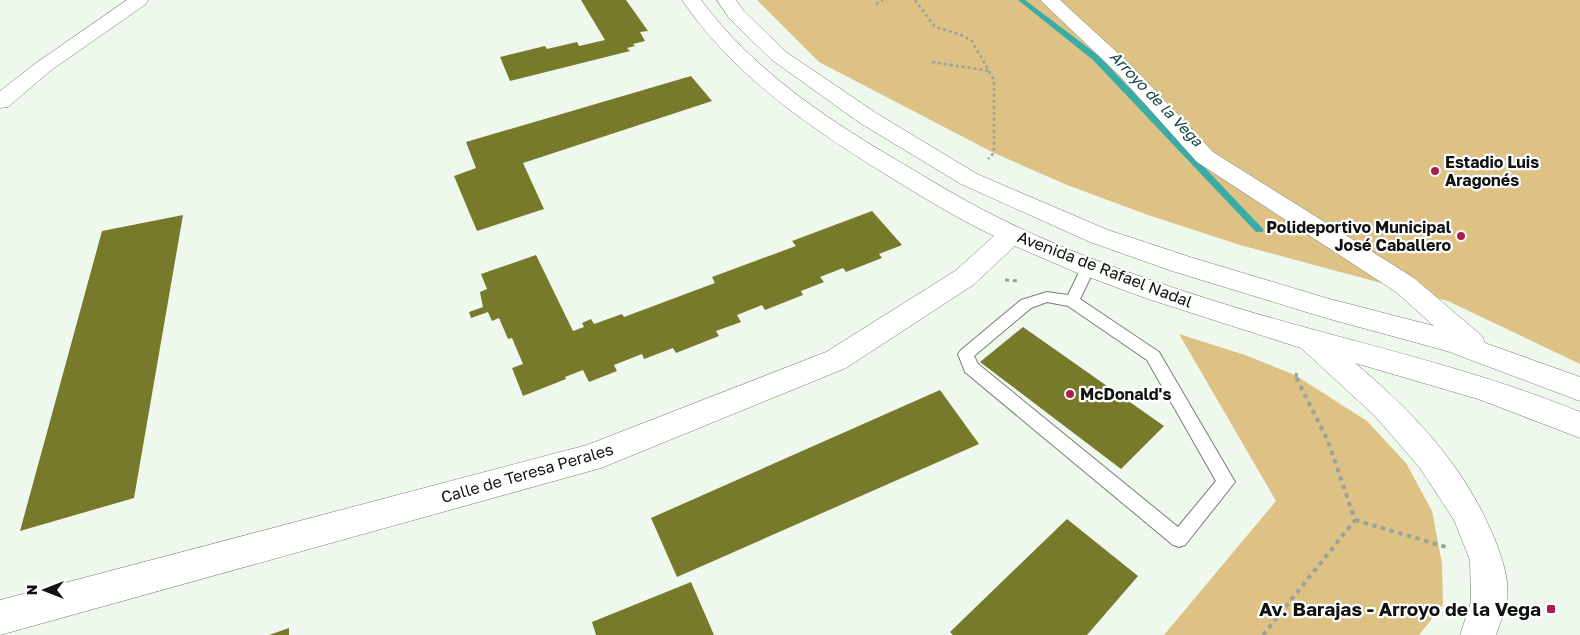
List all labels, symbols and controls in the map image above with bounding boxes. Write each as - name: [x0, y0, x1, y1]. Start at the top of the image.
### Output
- water label: Arroyo de la Vega: [1106, 47, 1207, 151]
- place label: Estadio Luis Aragonés: [1445, 152, 1539, 190]
- marker: Estadio Luis Aragonés: [1429, 165, 1441, 177]
- place label: Polideportivo Municipal José Caballero: [1266, 217, 1452, 255]
- street label: Avenida de Rafael Nadal: [1015, 226, 1195, 312]
- marker: Polideportivo Municipal José Caballero: [1455, 230, 1467, 242]
- place label: McDonald's: [1080, 384, 1171, 404]
- marker: McDonald's: [1064, 388, 1076, 400]
- street label: Calle de Teresa Perales: [438, 439, 616, 507]
- north arrow: [20, 565, 70, 615]
- text: N: [23, 585, 40, 595]
- place label: Av. Barajas - Arroyo de la Vega: [1259, 597, 1541, 620]
- marker: Av. Barajas - Arroyo de la Vega: [1545, 603, 1557, 615]

